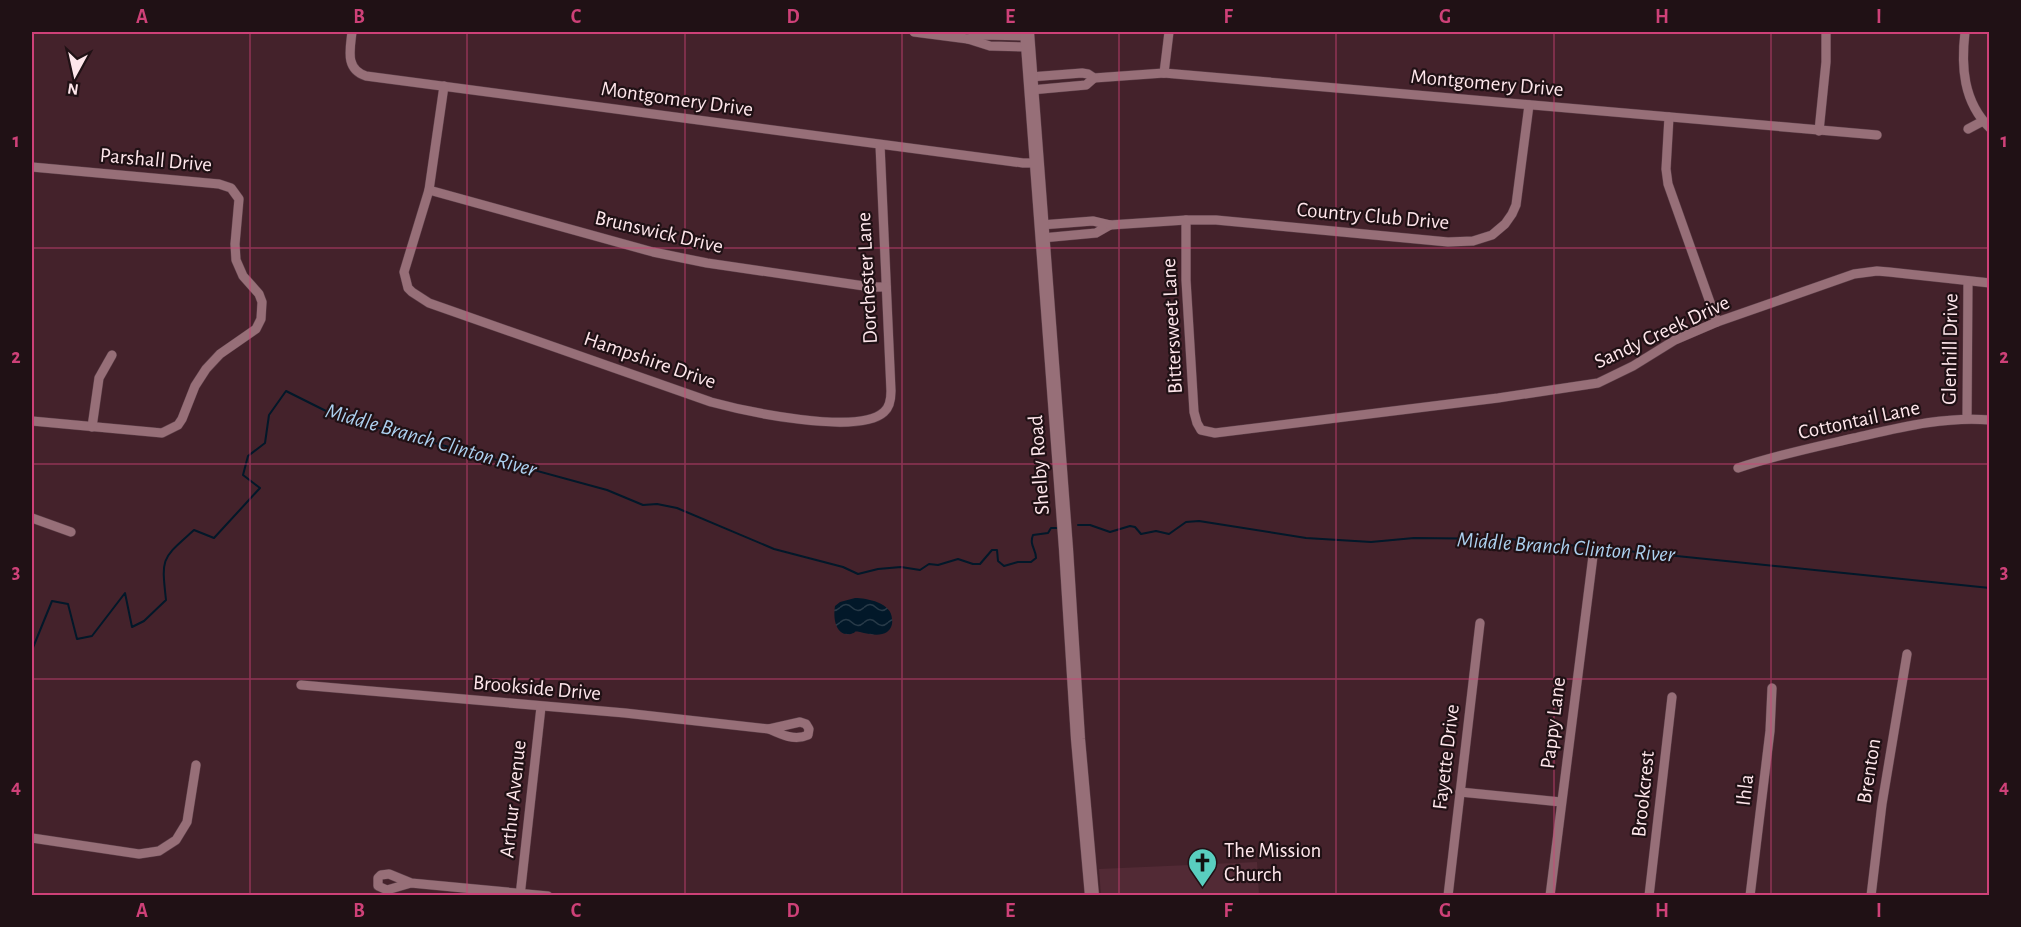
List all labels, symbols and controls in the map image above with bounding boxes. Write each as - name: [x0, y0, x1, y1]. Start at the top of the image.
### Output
- text: A: [136, 7, 148, 27]
- text: B: [353, 7, 365, 27]
- text: C: [571, 7, 582, 27]
- text: D: [786, 7, 800, 27]
- text: E: [1005, 7, 1015, 27]
- text: F: [1223, 7, 1233, 27]
- text: G: [1439, 7, 1451, 27]
- text: H: [1655, 7, 1669, 27]
- text: I: [1876, 7, 1882, 27]
- north arrow: [45, 45, 105, 105]
- street label: Montgomery Drive: [1410, 66, 1564, 100]
- street label: Montgomery Drive: [600, 78, 754, 120]
- text: N: [66, 80, 80, 98]
- text: 1: [12, 131, 20, 151]
- text: 1: [2000, 131, 2008, 151]
- street label: Parshall Drive: [99, 145, 213, 175]
- street label: Country Club Drive: [1296, 199, 1450, 233]
- street label: Brunswick Drive: [593, 207, 725, 257]
- street label: Dorchester Lane: [853, 212, 881, 344]
- street label: Bittersweet Lane: [1158, 258, 1186, 394]
- street label: Sandy Creek Drive: [1591, 292, 1733, 372]
- street label: Glenhill Drive: [1939, 293, 1961, 405]
- street label: Hampshire Drive: [581, 328, 719, 392]
- text: 2: [11, 347, 21, 367]
- text: 2: [1999, 347, 2009, 367]
- street label: Cottontail Lane: [1796, 397, 1922, 443]
- water label: Middle Branch Clinton River: [323, 399, 540, 481]
- street label: Shelby Road: [1025, 414, 1053, 516]
- water label: Middle Branch Clinton River: [1456, 528, 1677, 566]
- text: 3: [12, 562, 20, 582]
- text: 3: [2000, 562, 2008, 582]
- street label: Brookside Drive: [472, 672, 602, 704]
- street label: Pappy Lane: [1537, 676, 1569, 770]
- street label: Fayette Drive: [1429, 703, 1463, 811]
- street label: Brenton: [1853, 737, 1885, 805]
- street label: Arthur Avenue: [496, 739, 530, 859]
- street label: Brookcrest: [1628, 750, 1658, 838]
- street label: Ihla: [1733, 773, 1757, 807]
- text: 4: [11, 777, 21, 797]
- text: 4: [1999, 777, 2009, 797]
- place label: The Mission Church: [1224, 840, 1321, 885]
- church icon: The Mission Church: [1187, 846, 1219, 888]
- text: A: [136, 901, 148, 921]
- text: B: [353, 901, 365, 921]
- text: C: [571, 901, 582, 921]
- text: D: [786, 901, 800, 921]
- text: E: [1005, 901, 1015, 921]
- text: F: [1223, 901, 1233, 921]
- text: G: [1439, 901, 1451, 921]
- text: H: [1655, 901, 1669, 921]
- text: I: [1876, 901, 1882, 921]

